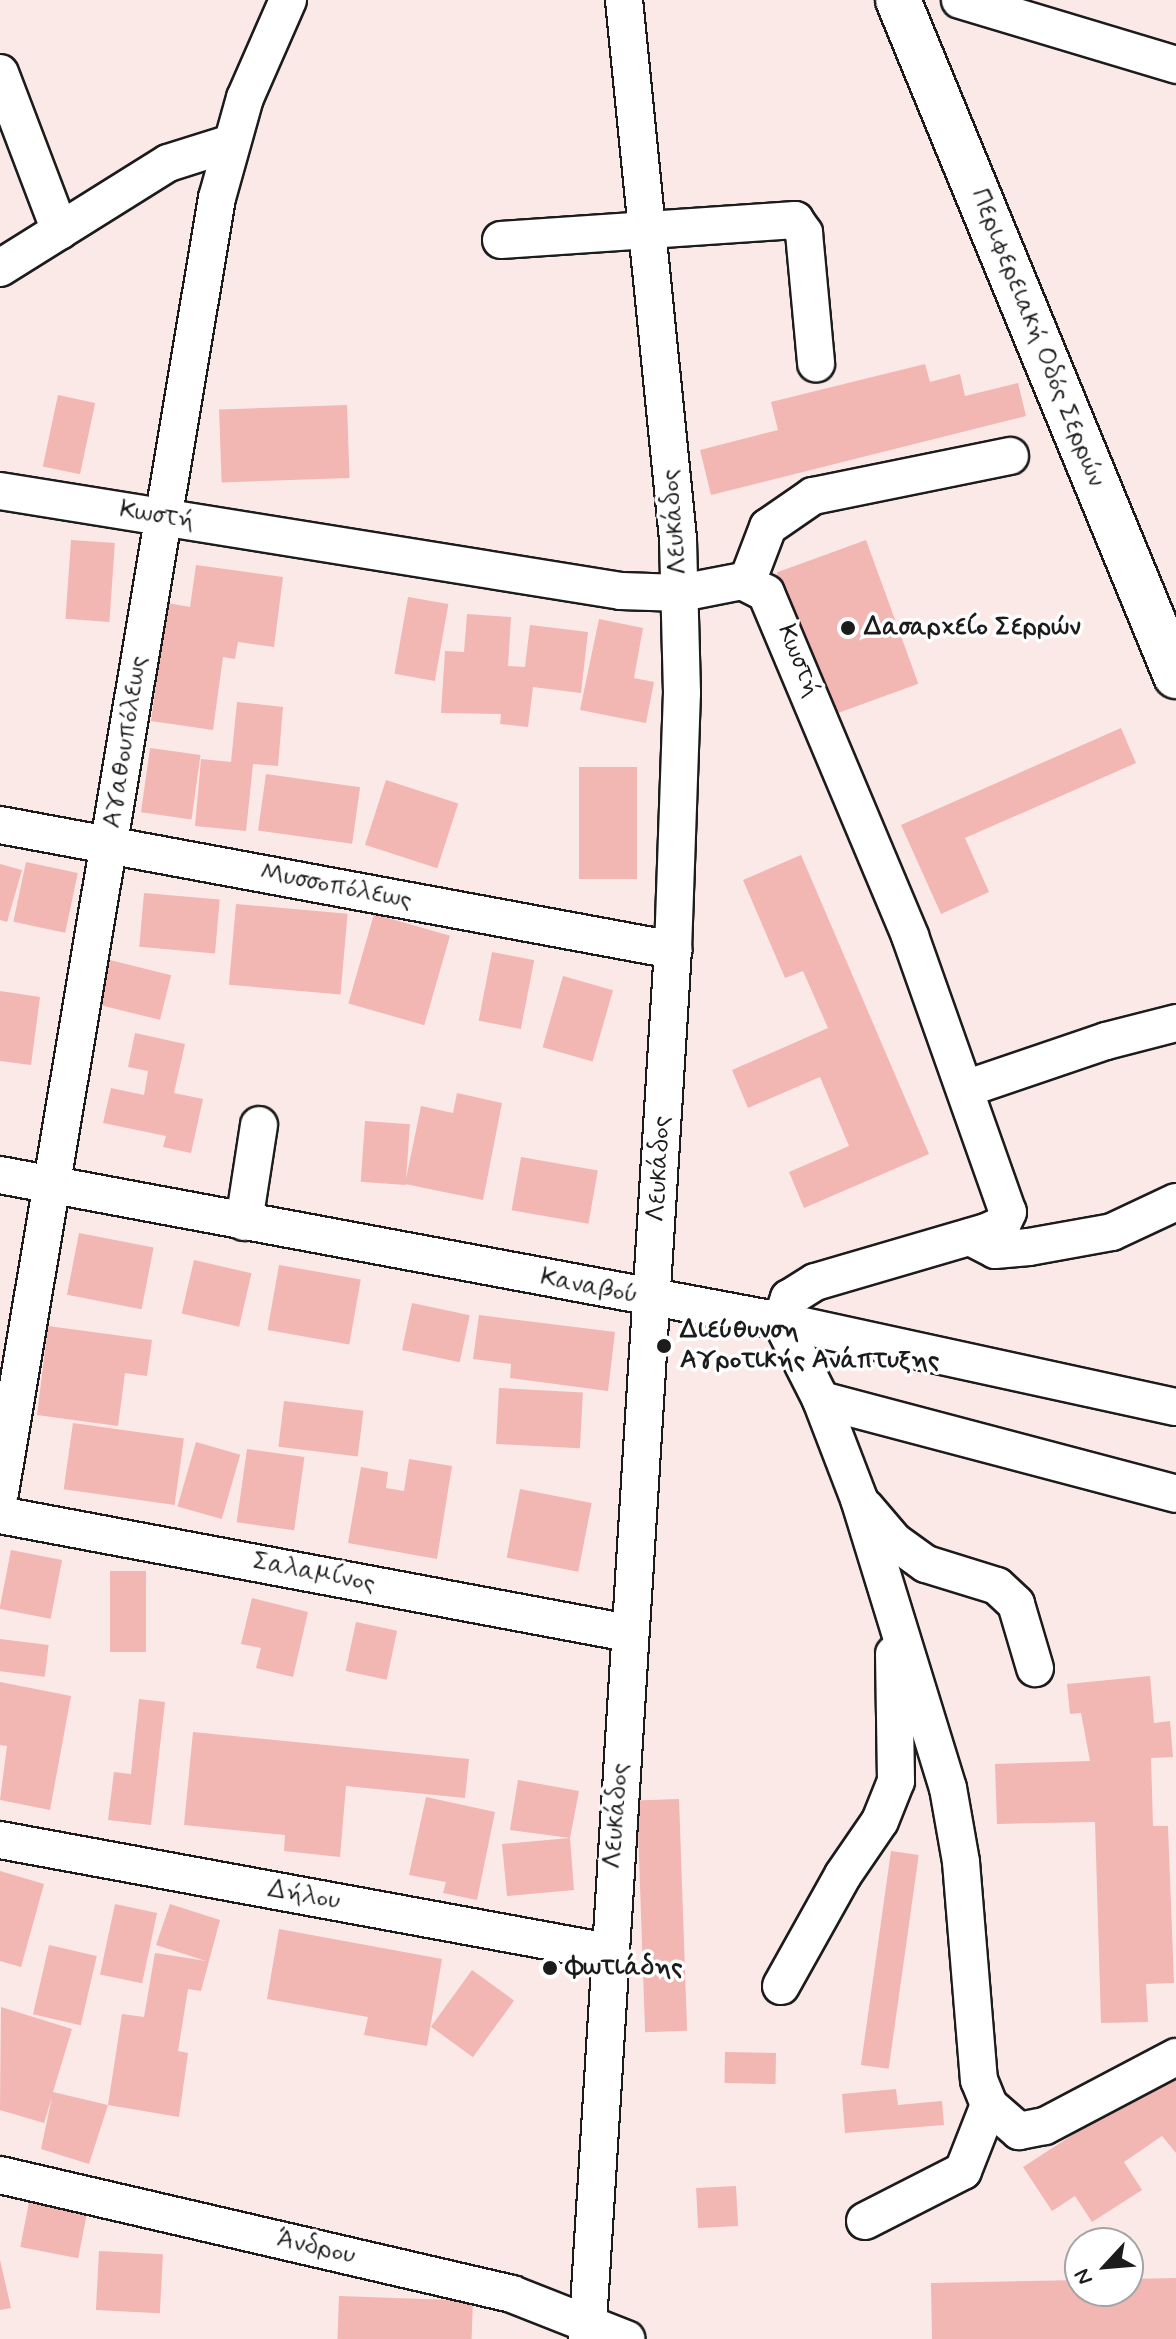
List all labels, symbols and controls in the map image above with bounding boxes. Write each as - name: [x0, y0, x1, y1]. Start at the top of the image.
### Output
- street label: Περιφερειακή Οδός Σερρών: [963, 184, 1111, 492]
- street label: Λευκάδος: [655, 468, 695, 576]
- street label: Κωστή: [117, 495, 197, 537]
- place label: Δασαρχείο Σερρών: [864, 612, 1081, 644]
- marker: Δασαρχείο Σερρών: [839, 619, 857, 637]
- street label: Κωστή: [769, 620, 827, 702]
- street label: Αγαθουπόλεως: [97, 654, 155, 830]
- street label: Μυσσοπόλεως: [257, 857, 415, 917]
- street label: Λευκάδος: [642, 1115, 678, 1223]
- street label: Καναβού: [538, 1262, 640, 1312]
- place label: Διεύθυνση Αγροτικής Ανάπτυξης: [680, 1315, 939, 1376]
- marker: Διεύθυνση Αγροτικής Ανάπτυξης: [655, 1337, 673, 1355]
- street label: Σαλαμίνος: [250, 1546, 378, 1600]
- street label: Λευκάδος: [598, 1762, 636, 1870]
- street label: Δήλου: [266, 1874, 342, 1918]
- place label: Φωτιάδης: [566, 1952, 683, 1984]
- marker: Φωτιάδης: [541, 1959, 559, 1977]
- street label: Άνδρου: [274, 2224, 358, 2272]
- north arrow: [1064, 2227, 1144, 2307]
- text: N: [1068, 2264, 1100, 2289]

